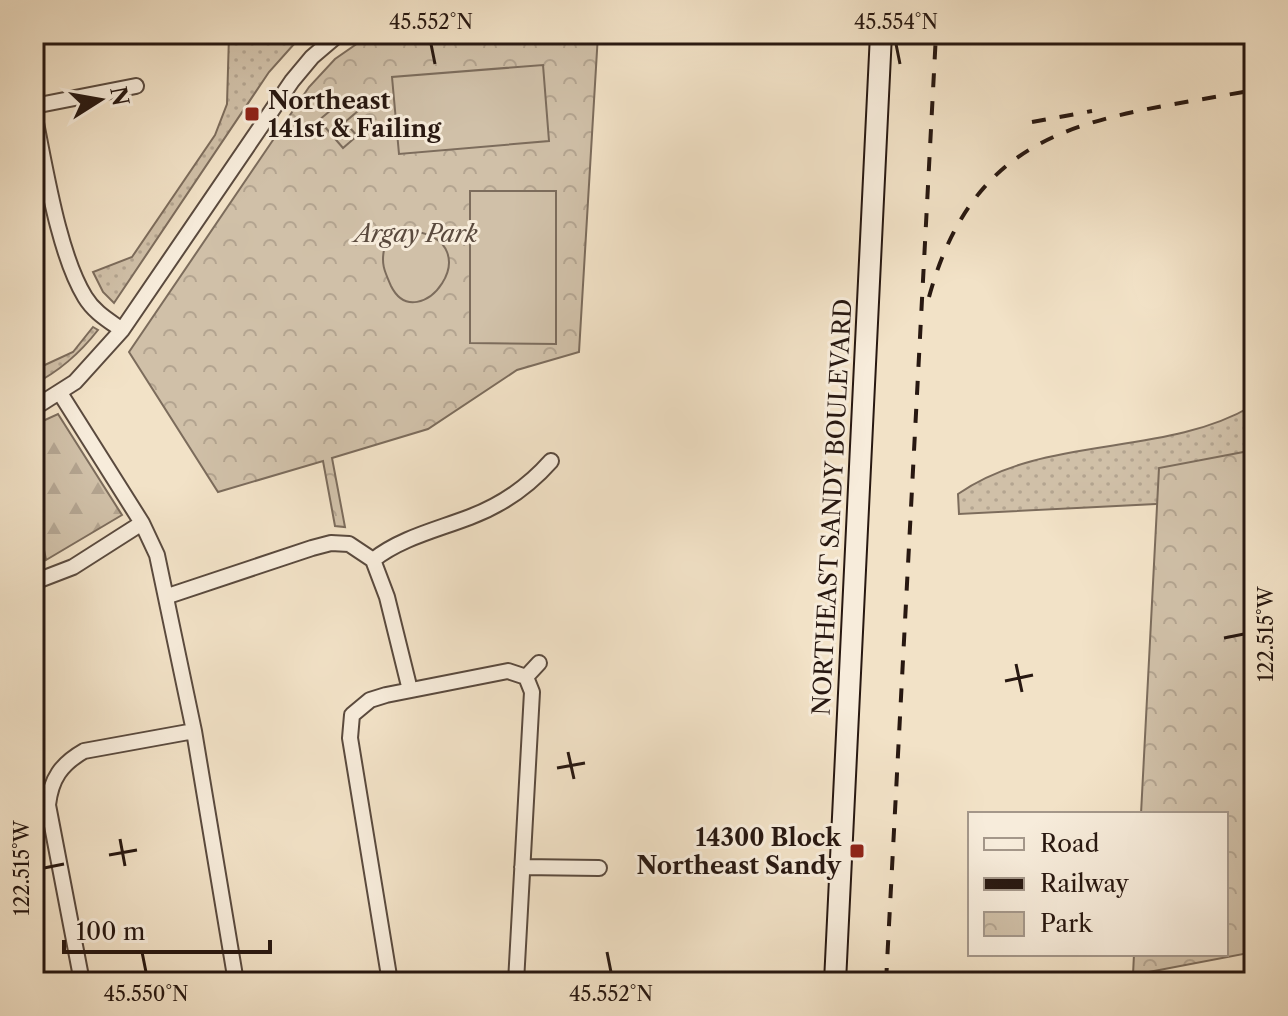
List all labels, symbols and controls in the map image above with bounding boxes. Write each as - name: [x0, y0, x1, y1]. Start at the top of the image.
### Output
- text: 45.552°N: [389, 10, 473, 34]
- text: 45.554°N: [854, 10, 938, 34]
- north arrow: [60, 60, 140, 140]
- text: N: [104, 84, 134, 108]
- place label: Northeast 141st & Failing: [268, 86, 442, 143]
- marker: Northeast 141st & Failing: [243, 105, 261, 123]
- park label: Argay Park: [350, 219, 478, 248]
- street label: NORTHEAST SANDY BOULEVARD: [807, 298, 857, 716]
- text: 122.515°W: [1254, 585, 1278, 682]
- legend: [968, 812, 1228, 956]
- text: 122.515°W: [10, 819, 34, 916]
- place label: 14300 Block Northeast Sandy: [637, 823, 842, 880]
- text: Road: [1040, 829, 1100, 858]
- marker: 14300 Block Northeast Sandy: [848, 842, 866, 860]
- text: Railway: [1040, 869, 1130, 898]
- scale bar: [64, 904, 270, 954]
- text: Park: [1040, 909, 1093, 938]
- text: 100 m: [76, 917, 145, 946]
- text: 45.550°N: [103, 982, 189, 1006]
- text: 45.552°N: [569, 982, 653, 1006]

